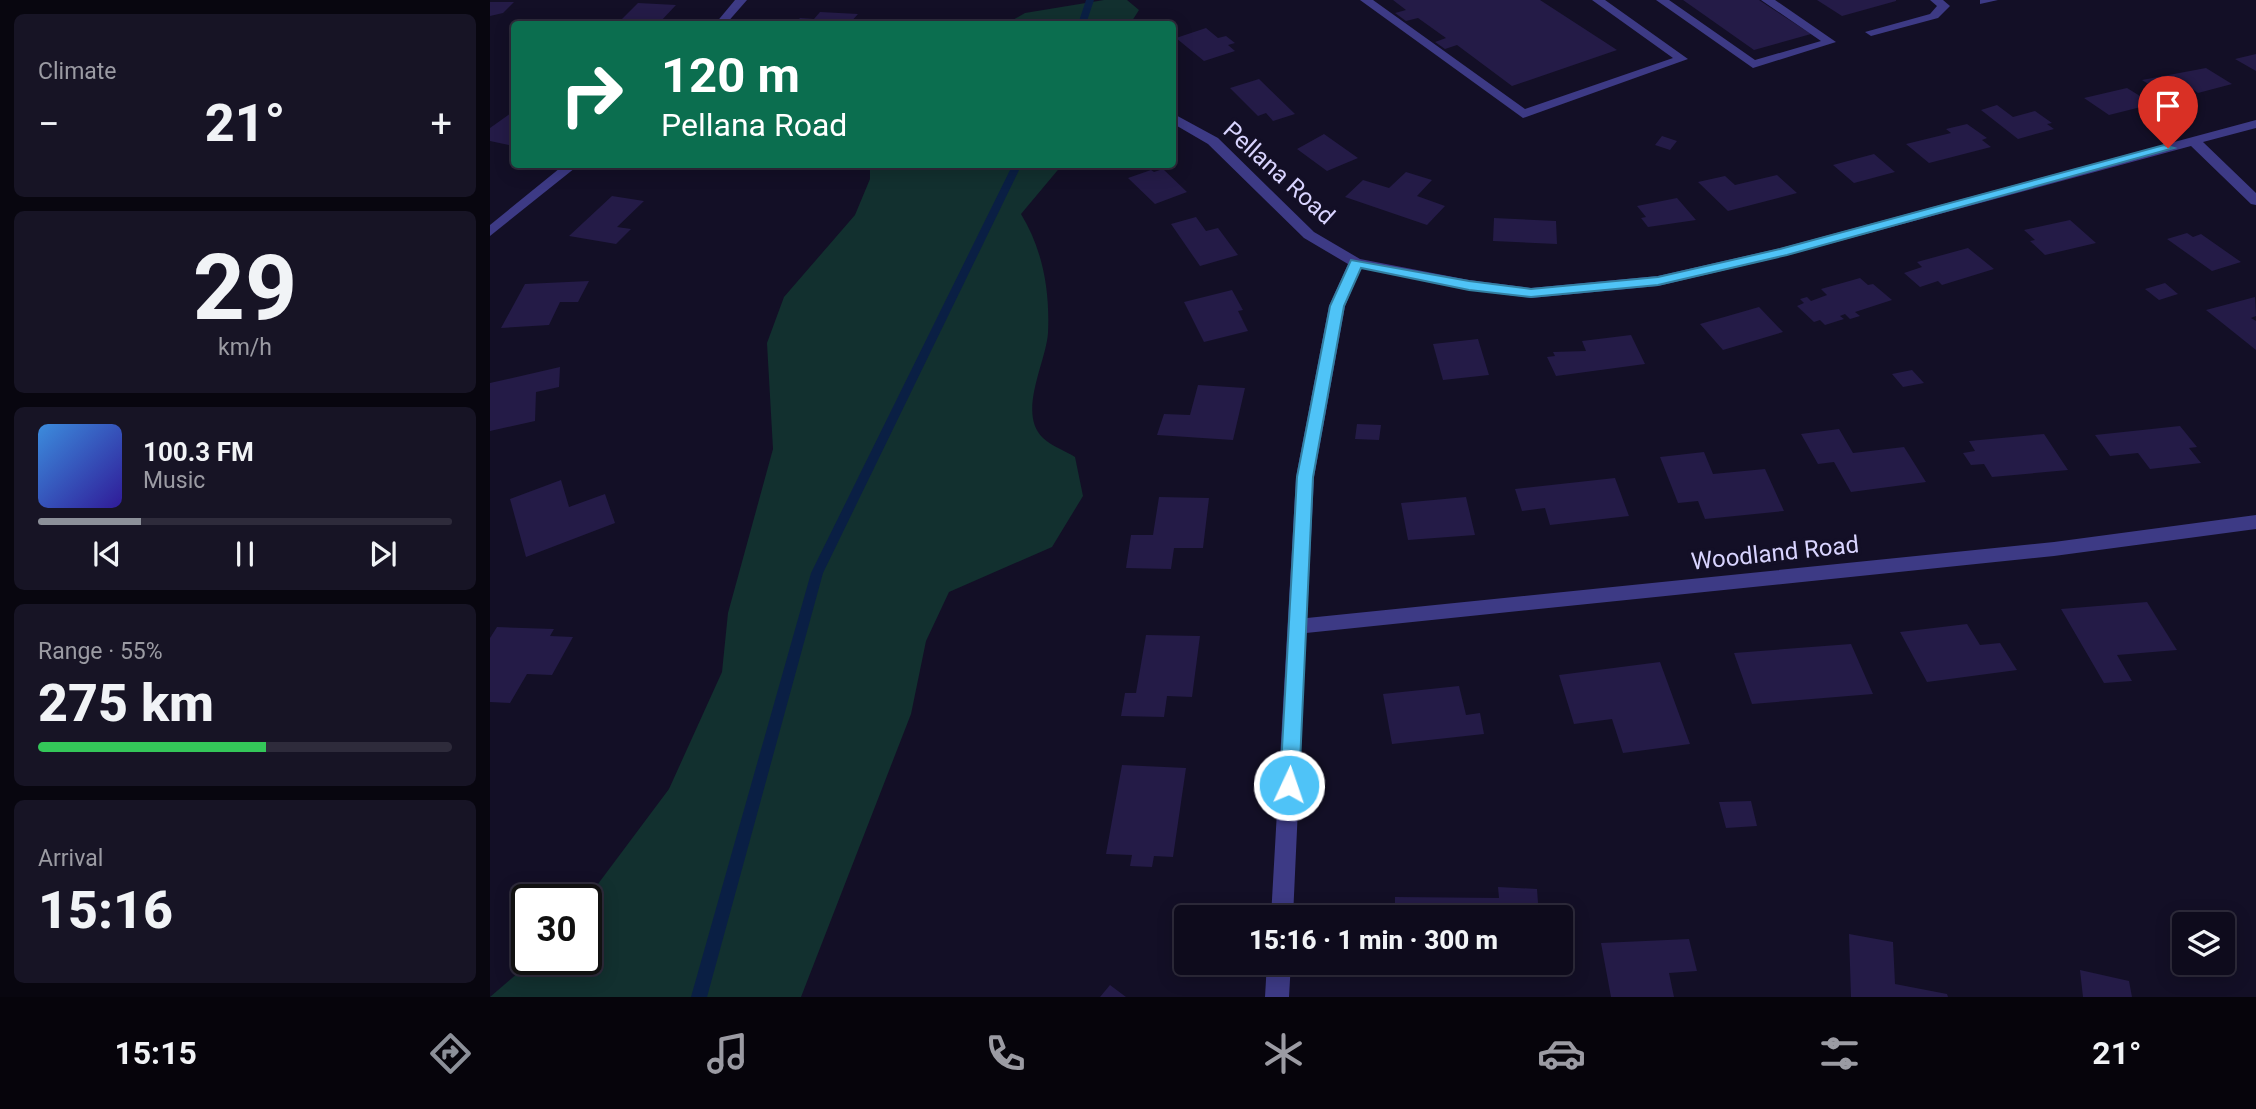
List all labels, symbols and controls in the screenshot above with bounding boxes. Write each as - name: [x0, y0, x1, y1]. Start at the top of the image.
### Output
- text: 120 m: [661, 47, 800, 104]
- icon: right: [546, 49, 637, 140]
- text: Climate: [38, 58, 117, 85]
- pin: [2138, 76, 2198, 148]
- icon: arrive: [2149, 87, 2187, 125]
- text: 21°: [205, 93, 285, 154]
- text: −: [38, 102, 60, 146]
- text: +: [430, 102, 452, 146]
- text: Pellana Road: [661, 106, 847, 144]
- street label: Pellana Road: [1218, 116, 1340, 230]
- text: 29: [193, 235, 297, 341]
- text: km/h: [218, 334, 272, 361]
- text: 100.3 FM: [143, 437, 254, 467]
- text: Music: [143, 467, 205, 494]
- street label: Woodland Road: [1690, 530, 1860, 576]
- icon: previous: [88, 535, 126, 573]
- icon: pause: [226, 535, 264, 573]
- icon: next: [364, 535, 402, 573]
- text: Range · 55%: [38, 638, 163, 665]
- text: 275 km: [38, 673, 214, 734]
- position arrow: [1252, 748, 1326, 822]
- text: Arrival: [38, 845, 103, 872]
- text: 15:16: [38, 880, 173, 941]
- speed limit sign: 30: [511, 884, 602, 975]
- map controls: [2172, 912, 2235, 975]
- button: layers: [2172, 912, 2235, 975]
- text: 15:16 · 1 min · 300 m: [1249, 925, 1498, 955]
- icon: directions: [426, 1029, 475, 1078]
- icon: music: [703, 1029, 752, 1078]
- icon: phone: [981, 1029, 1030, 1078]
- icon: climate: [1259, 1029, 1308, 1078]
- icon: car: [1537, 1029, 1586, 1078]
- icon: filters: [1815, 1029, 1864, 1078]
- text: 15:15: [114, 1034, 197, 1072]
- text: 21°: [2092, 1034, 2142, 1072]

